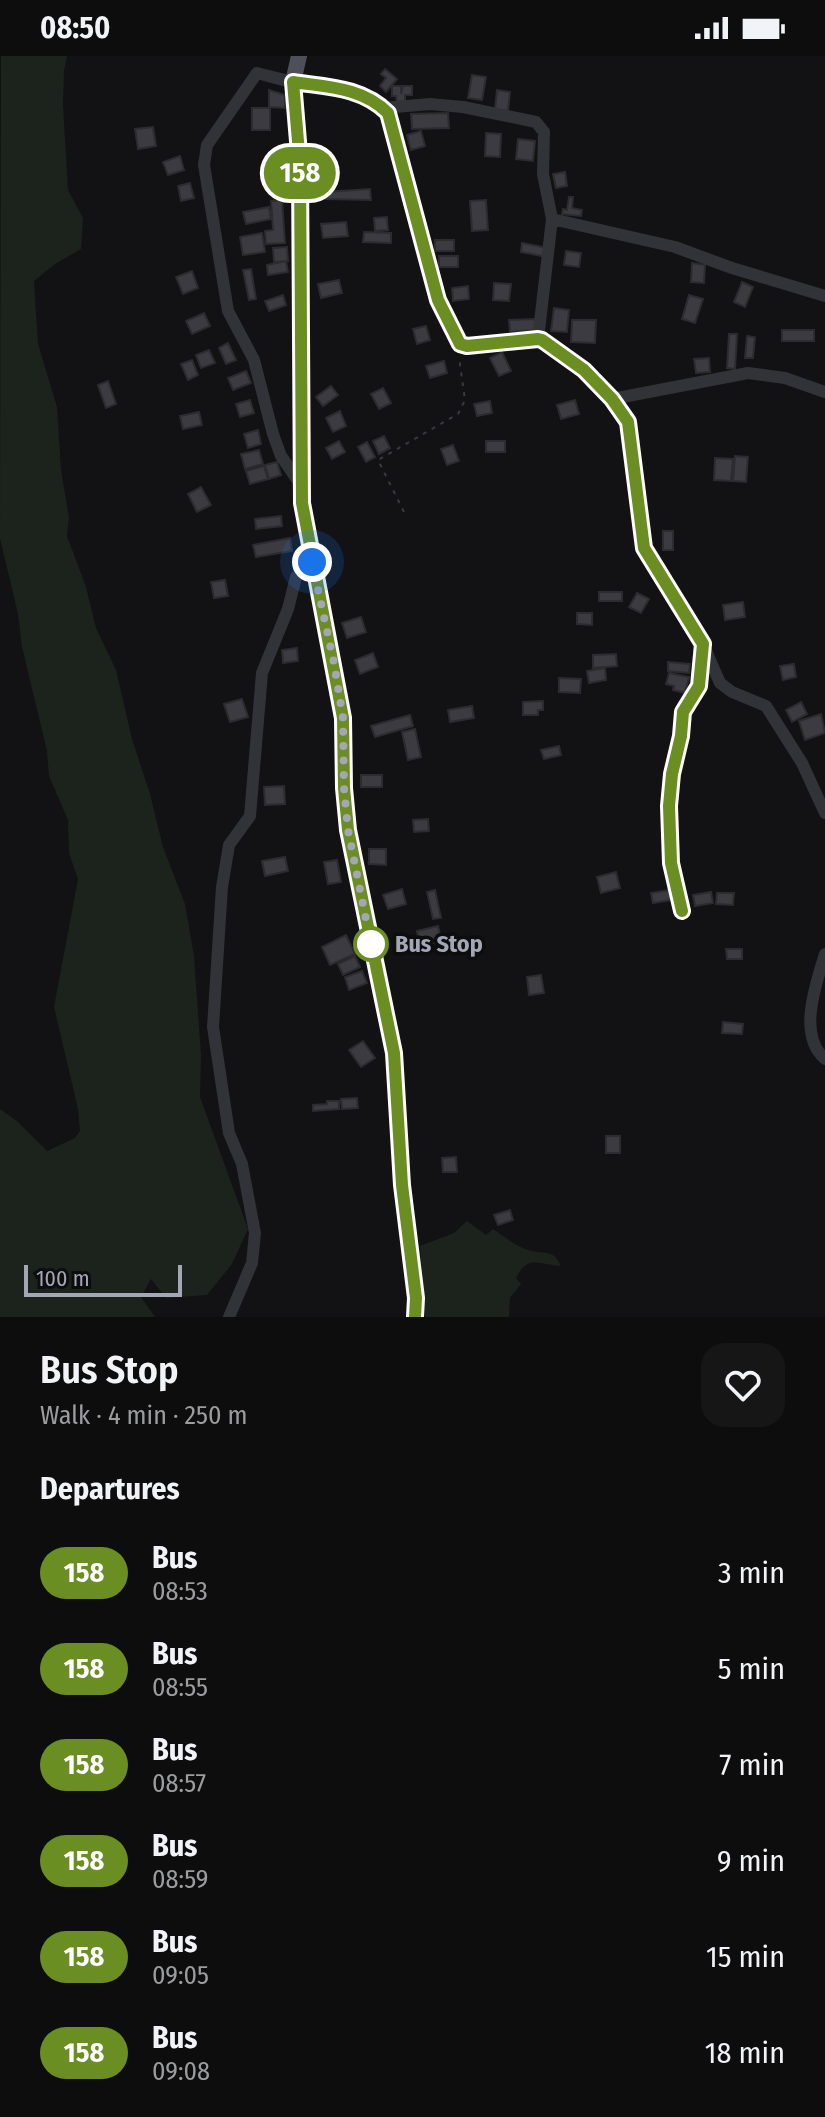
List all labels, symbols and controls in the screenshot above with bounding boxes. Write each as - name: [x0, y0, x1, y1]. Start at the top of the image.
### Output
- text: 08:50: [40, 10, 110, 46]
- line badge: 158: [254, 147, 346, 199]
- text: 158: [280, 156, 320, 189]
- your location: [292, 542, 332, 582]
- marker: Bus Stop: [354, 927, 388, 961]
- place label: Bus Stop: [395, 930, 483, 958]
- scale bar: [24, 1261, 182, 1297]
- text: 100 m: [36, 1265, 90, 1292]
- button: heart: [701, 1343, 785, 1427]
- text: Bus Stop: [40, 1347, 178, 1393]
- text: Walk · 4 min · 250 m: [40, 1400, 248, 1431]
- text: Departures: [40, 1471, 180, 1507]
- text: Bus: [152, 1540, 197, 1576]
- text: 3 min: [718, 1555, 785, 1591]
- text: 158: [64, 1556, 104, 1589]
- text: 08:53: [152, 1576, 208, 1607]
- text: Bus: [152, 1636, 197, 1672]
- text: 5 min: [718, 1651, 785, 1687]
- text: 158: [64, 1652, 104, 1685]
- text: 08:55: [152, 1672, 208, 1703]
- text: Bus: [152, 1732, 197, 1768]
- text: 7 min: [719, 1747, 785, 1783]
- text: 158: [64, 1748, 104, 1781]
- text: 08:57: [152, 1768, 206, 1799]
- text: Bus: [152, 1828, 197, 1864]
- text: 9 min: [717, 1843, 785, 1879]
- text: 158: [64, 1844, 104, 1877]
- text: 08:59: [152, 1864, 208, 1895]
- text: Bus: [152, 1924, 197, 1960]
- text: 15 min: [706, 1939, 785, 1975]
- text: 158: [64, 1940, 104, 1973]
- text: 09:05: [152, 1960, 209, 1991]
- text: Bus: [152, 2020, 197, 2056]
- text: 18 min: [705, 2035, 785, 2071]
- text: 158: [64, 2036, 104, 2069]
- text: 09:08: [152, 2056, 210, 2087]

